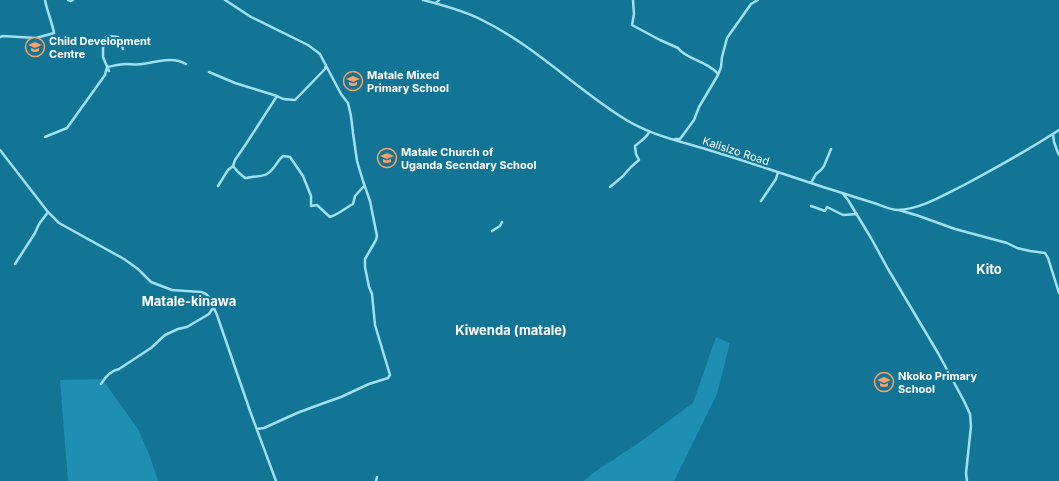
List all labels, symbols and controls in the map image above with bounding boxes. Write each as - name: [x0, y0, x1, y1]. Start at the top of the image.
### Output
- place label: Child Development Centre: [49, 34, 151, 61]
- school or university icon: Child Development Centre: [24, 36, 46, 58]
- place label: Matale Mixed Primary School: [367, 68, 449, 95]
- school or university icon: Matale Mixed Primary School: [342, 70, 364, 92]
- street label: Kalisizo Road: [701, 134, 771, 168]
- place label: Matale Church of Uganda Secndary School: [401, 145, 536, 172]
- school or university icon: Matale Church of Uganda Secndary School: [376, 147, 398, 169]
- district label: Kito: [976, 261, 1002, 277]
- district label: Matale-kinawa: [142, 293, 236, 309]
- district label: Kiwenda (matale): [455, 322, 567, 338]
- place label: Nkoko Primary School: [898, 369, 977, 396]
- school or university icon: Nkoko Primary School: [873, 371, 895, 393]

